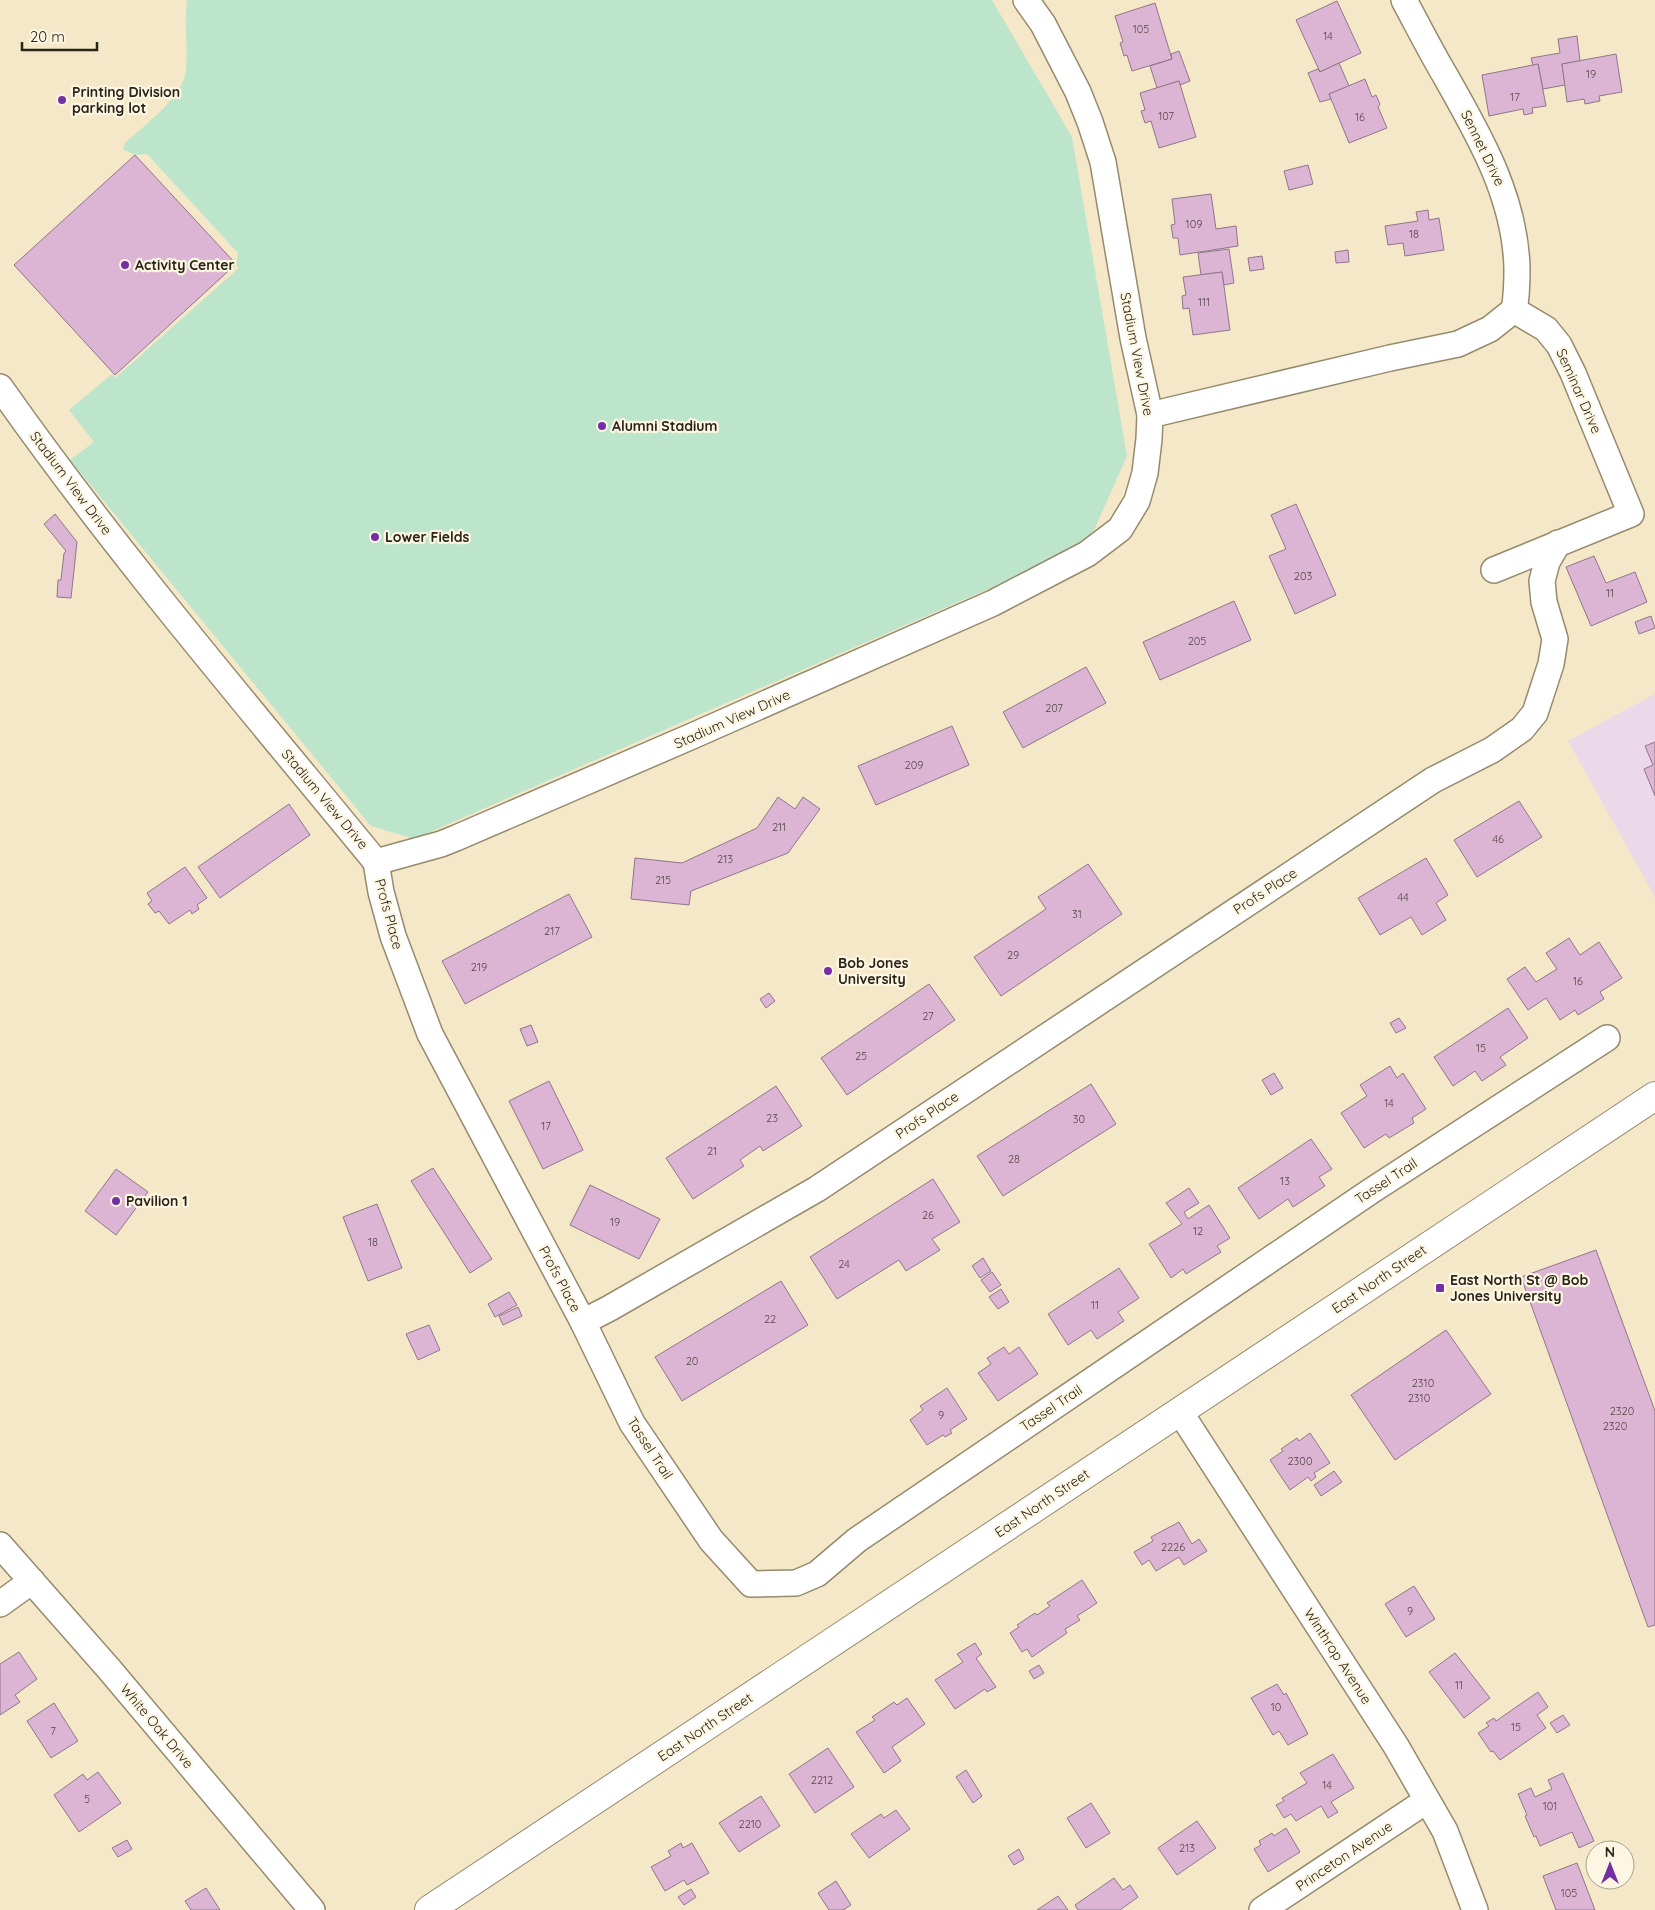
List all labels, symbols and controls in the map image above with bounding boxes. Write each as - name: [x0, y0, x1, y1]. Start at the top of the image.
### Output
- scale bar: [22, 20, 98, 52]
- house number: 105: [1133, 22, 1149, 36]
- text: 20 m: [30, 27, 65, 46]
- house number: 14: [1323, 29, 1333, 43]
- house number: 19: [1586, 67, 1596, 81]
- place label: Printing Division parking lot: [72, 83, 180, 117]
- house number: 17: [1510, 90, 1520, 104]
- marker: Printing Division parking lot: [56, 94, 68, 106]
- street label: Sennet Drive: [1457, 107, 1509, 189]
- house number: 107: [1158, 109, 1174, 123]
- house number: 16: [1355, 110, 1365, 124]
- house number: 109: [1186, 217, 1202, 231]
- house number: 18: [1409, 227, 1419, 241]
- place label: Activity Center: [135, 256, 235, 274]
- marker: Activity Center: [119, 259, 131, 271]
- street label: Stadium View Drive: [1116, 291, 1158, 417]
- house number: 111: [1198, 295, 1210, 309]
- street label: Seminar Drive: [1552, 346, 1606, 436]
- place label: Alumni Stadium: [612, 417, 717, 435]
- marker: Alumni Stadium: [596, 420, 608, 432]
- street label: Stadium View Drive: [26, 428, 116, 539]
- place label: Lower Fields: [385, 528, 469, 546]
- marker: Lower Fields: [369, 531, 381, 543]
- house number: 203: [1294, 569, 1312, 583]
- house number: 11: [1606, 586, 1614, 600]
- house number: 205: [1188, 634, 1206, 648]
- street label: Stadium View Drive: [671, 685, 793, 753]
- house number: 207: [1045, 701, 1063, 715]
- street label: Stadium View Drive: [278, 745, 372, 853]
- house number: 209: [905, 758, 923, 772]
- house number: 211: [772, 820, 786, 834]
- house number: 46: [1492, 832, 1504, 846]
- house number: 213: [717, 852, 733, 866]
- street label: Profs Place: [1230, 864, 1300, 918]
- house number: 215: [655, 873, 671, 887]
- street label: Profs Place: [371, 877, 407, 951]
- house number: 44: [1397, 890, 1409, 904]
- house number: 31: [1072, 907, 1082, 921]
- house number: 217: [544, 924, 560, 938]
- house number: 29: [1007, 948, 1019, 962]
- place label: Bob Jones University: [838, 954, 909, 988]
- house number: 219: [471, 960, 487, 974]
- marker: Bob Jones University: [822, 965, 834, 977]
- house number: 16: [1573, 974, 1583, 988]
- house number: 27: [922, 1009, 934, 1023]
- house number: 15: [1476, 1041, 1486, 1055]
- house number: 25: [855, 1049, 867, 1063]
- street label: Profs Place: [892, 1087, 962, 1143]
- house number: 14: [1384, 1096, 1394, 1110]
- house number: 23: [766, 1111, 778, 1125]
- house number: 30: [1073, 1112, 1085, 1126]
- house number: 17: [541, 1119, 551, 1133]
- house number: 21: [707, 1144, 717, 1158]
- house number: 28: [1008, 1152, 1020, 1166]
- street label: Tassel Trail: [1351, 1154, 1421, 1208]
- house number: 13: [1280, 1174, 1290, 1188]
- place label: Pavilion 1: [126, 1192, 188, 1210]
- marker: Pavilion 1: [110, 1195, 122, 1207]
- house number: 26: [922, 1208, 934, 1222]
- house number: 19: [610, 1215, 620, 1229]
- house number: 12: [1193, 1224, 1203, 1238]
- house number: 18: [368, 1235, 378, 1249]
- street label: East North Street: [1328, 1241, 1430, 1317]
- street label: Profs Place: [535, 1243, 585, 1315]
- house number: 24: [838, 1257, 850, 1271]
- place label: East North St @ Bob Jones University: [1450, 1271, 1588, 1305]
- marker: East North St @ Bob Jones University: [1434, 1282, 1446, 1294]
- house number: 11: [1091, 1298, 1099, 1312]
- house number: 22: [764, 1312, 776, 1326]
- house number: 20: [686, 1354, 698, 1368]
- house number: 2310: [1412, 1376, 1434, 1390]
- street label: Tassel Trail: [1016, 1381, 1086, 1435]
- house number: 2310: [1408, 1391, 1430, 1405]
- house number: 2320: [1610, 1404, 1634, 1418]
- house number: 9: [938, 1408, 944, 1422]
- street label: Tassel Trail: [623, 1413, 677, 1483]
- house number: 2320: [1603, 1419, 1627, 1433]
- house number: 2300: [1288, 1454, 1312, 1468]
- street label: East North Street: [991, 1465, 1093, 1541]
- house number: 2226: [1161, 1540, 1185, 1554]
- house number: 9: [1407, 1604, 1413, 1618]
- street label: Winthrop Avenue: [1300, 1605, 1376, 1708]
- house number: 11: [1455, 1678, 1463, 1692]
- street label: White Oak Drive: [116, 1680, 198, 1772]
- street label: East North Street: [654, 1689, 756, 1765]
- house number: 10: [1271, 1700, 1281, 1714]
- house number: 15: [1511, 1720, 1521, 1734]
- house number: 7: [50, 1724, 56, 1738]
- house number: 2212: [811, 1773, 833, 1787]
- house number: 14: [1322, 1778, 1332, 1792]
- house number: 5: [84, 1792, 90, 1806]
- house number: 101: [1543, 1799, 1557, 1813]
- house number: 2210: [739, 1817, 761, 1831]
- street label: Princeton Avenue: [1292, 1817, 1396, 1895]
- north arrow: [1585, 1840, 1635, 1890]
- house number: 213: [1179, 1841, 1195, 1855]
- text: N: [1605, 1843, 1615, 1861]
- house number: 105: [1561, 1886, 1577, 1900]

